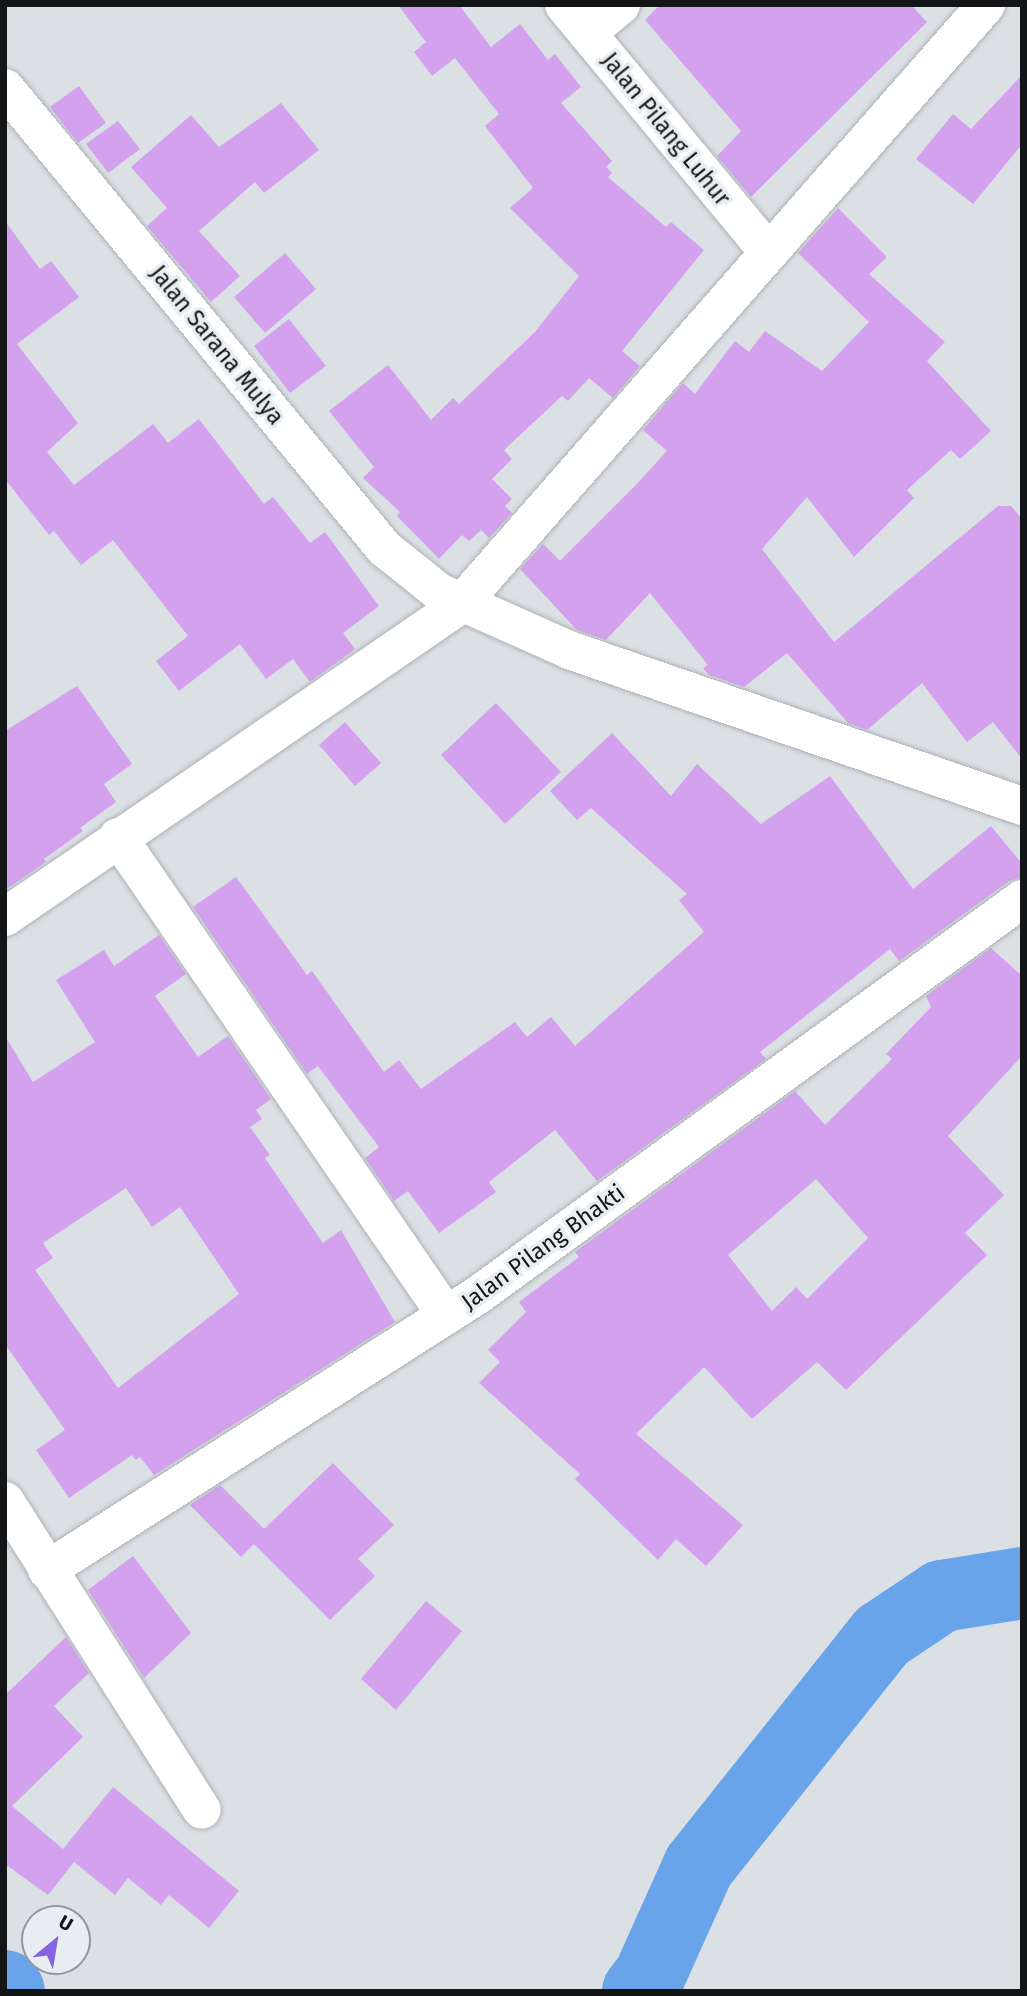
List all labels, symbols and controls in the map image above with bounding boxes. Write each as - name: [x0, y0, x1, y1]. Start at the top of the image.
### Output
- street label: Jalan Pilang Luhur: [596, 47, 736, 211]
- street label: Jalan Sarana Mulya: [144, 260, 290, 430]
- street label: Jalan Pilang Bhakti: [456, 1179, 630, 1315]
- north arrow: [21, 1905, 91, 1975]
- text: U: [55, 1910, 77, 1936]

